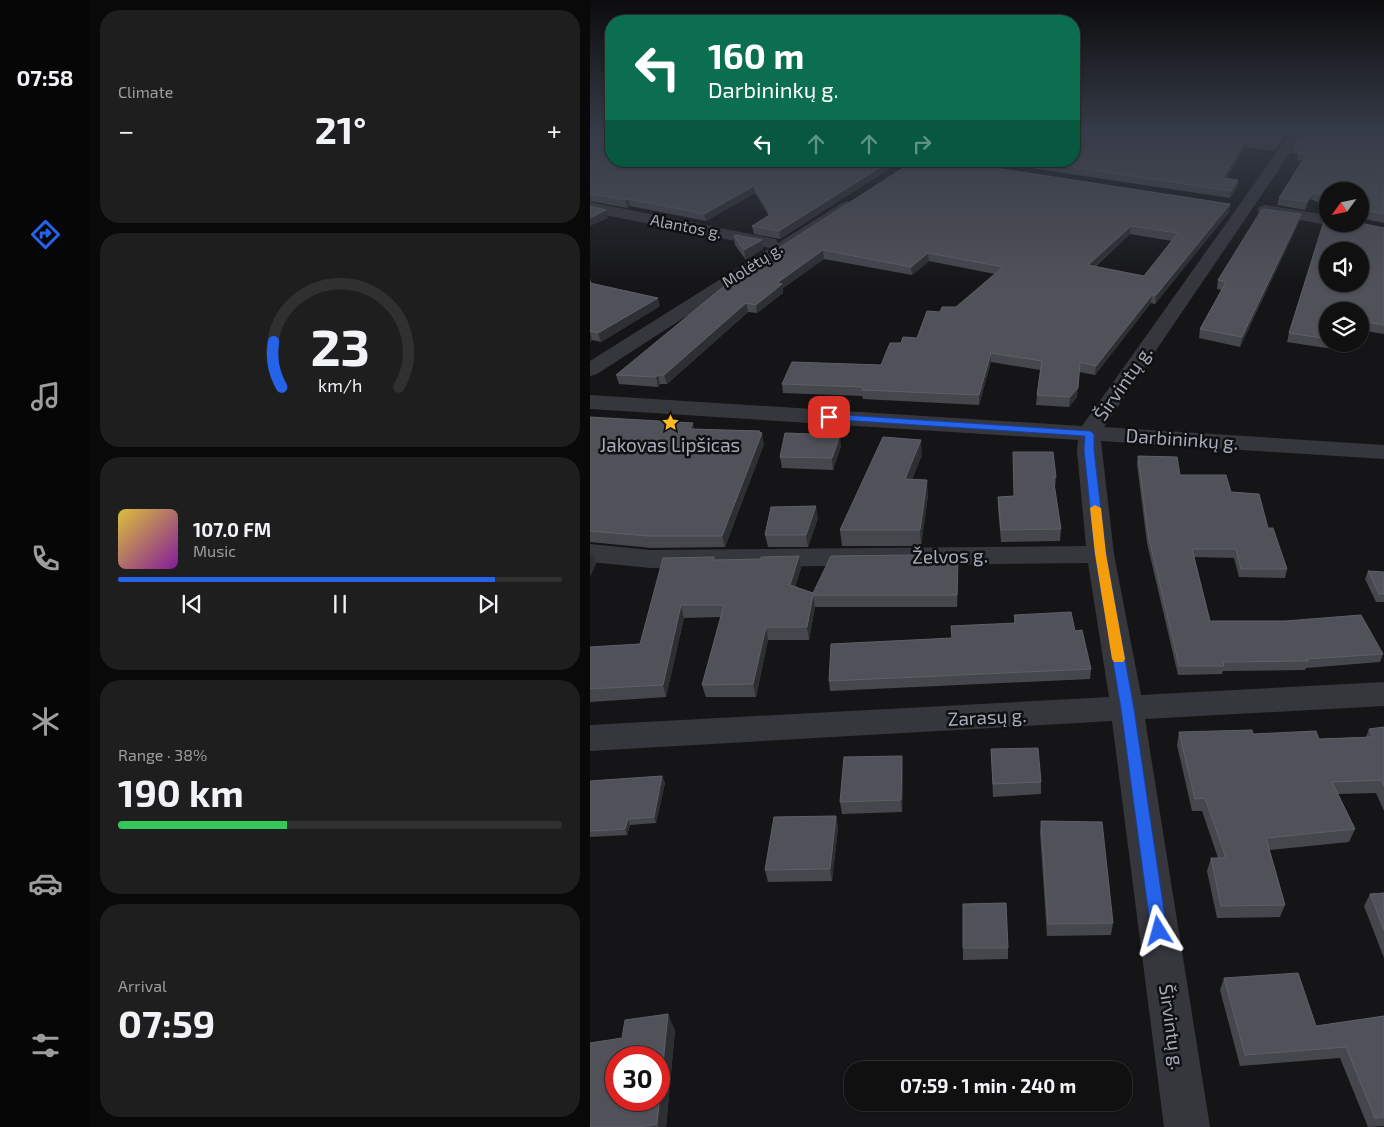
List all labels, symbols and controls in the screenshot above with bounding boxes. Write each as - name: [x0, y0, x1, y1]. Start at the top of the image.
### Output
- text: 160 m: [708, 34, 804, 76]
- icon: left: [625, 35, 690, 100]
- text: 07:58: [16, 64, 74, 90]
- text: Darbininkų g.: [708, 76, 838, 102]
- text: Climate: [118, 82, 173, 101]
- text: 21°: [315, 106, 366, 152]
- text: −: [118, 113, 134, 147]
- text: +: [547, 113, 562, 147]
- icon: left: [749, 130, 777, 158]
- icon: ahead: [802, 130, 830, 158]
- icon: ahead: [855, 130, 883, 158]
- icon: right: [908, 130, 936, 158]
- north arrow: [1319, 182, 1369, 232]
- map controls: [1319, 182, 1369, 352]
- street label: Alantos g.: [649, 209, 723, 242]
- icon: directions: [28, 217, 63, 252]
- street label: Molėtų g.: [718, 238, 785, 291]
- button: sound: [1319, 242, 1369, 292]
- button: layers: [1319, 302, 1369, 352]
- text: 23: [310, 314, 370, 376]
- street label: Širvintų g.: [1088, 341, 1157, 425]
- text: km/h: [318, 374, 362, 396]
- icon: music: [28, 379, 63, 414]
- pin: [808, 396, 850, 438]
- icon: arrive: [815, 403, 843, 431]
- place icon: Jakovas Lipšicas: [660, 412, 680, 432]
- street label: Darbininkų g.: [1125, 423, 1239, 454]
- place label: Jakovas Lipšicas: [600, 433, 740, 456]
- text: 107.0 FM: [193, 518, 271, 541]
- icon: phone: [28, 541, 63, 576]
- text: Music: [193, 541, 236, 560]
- street label: Želvos g.: [912, 543, 988, 568]
- icon: previous: [178, 590, 206, 618]
- icon: pause: [326, 590, 354, 618]
- icon: next: [474, 590, 502, 618]
- street label: Zarasų g.: [947, 703, 1027, 730]
- icon: climate: [28, 704, 63, 739]
- text: Range · 38%: [118, 745, 207, 764]
- text: 190 km: [118, 769, 244, 815]
- icon: car: [28, 866, 63, 901]
- position arrow: [1132, 904, 1184, 956]
- text: Arrival: [118, 976, 167, 995]
- street label: Širvintų g.: [1155, 983, 1190, 1071]
- text: 07:59: [118, 1000, 215, 1046]
- icon: filters: [28, 1028, 63, 1063]
- speed limit sign: 30: [605, 1046, 670, 1111]
- text: 07:59 · 1 min · 240 m: [900, 1074, 1076, 1097]

